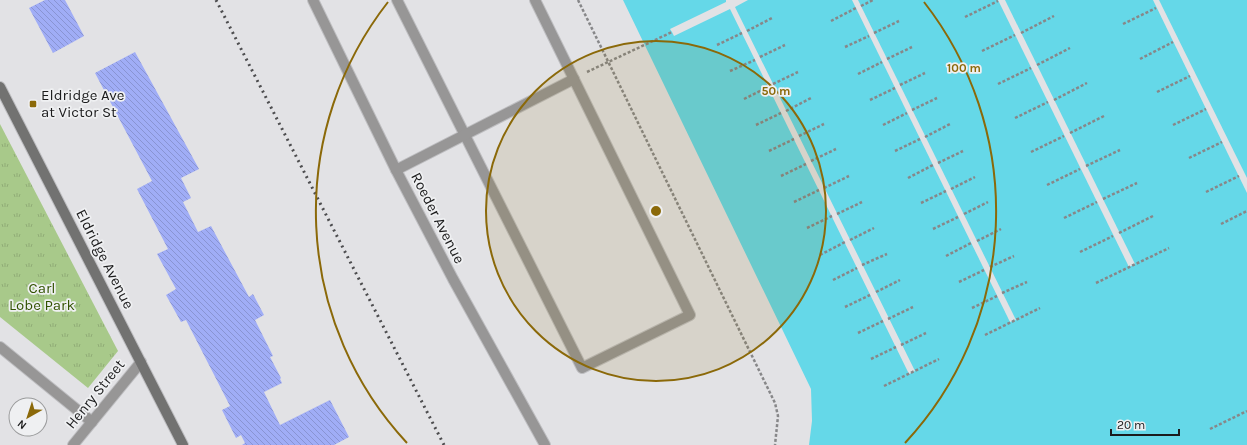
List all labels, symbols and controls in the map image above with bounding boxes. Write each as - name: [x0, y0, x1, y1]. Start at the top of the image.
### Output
- text: 100 m: [947, 61, 981, 75]
- text: 50 m: [762, 84, 791, 98]
- place label: Eldridge Ave at Victor St: [41, 86, 125, 121]
- marker: Eldridge Ave at Victor St: [28, 99, 38, 109]
- street label: Roeder Avenue: [407, 169, 469, 267]
- centre of rings: [649, 204, 663, 218]
- street label: Eldridge Avenue: [72, 206, 138, 312]
- park label: Carl Lobe Park: [9, 279, 75, 314]
- street label: Henry Street: [62, 355, 129, 432]
- north arrow: [8, 397, 48, 437]
- scale bar: [1111, 411, 1179, 437]
- text: N: [15, 417, 29, 432]
- text: 20 m: [1117, 418, 1145, 432]

